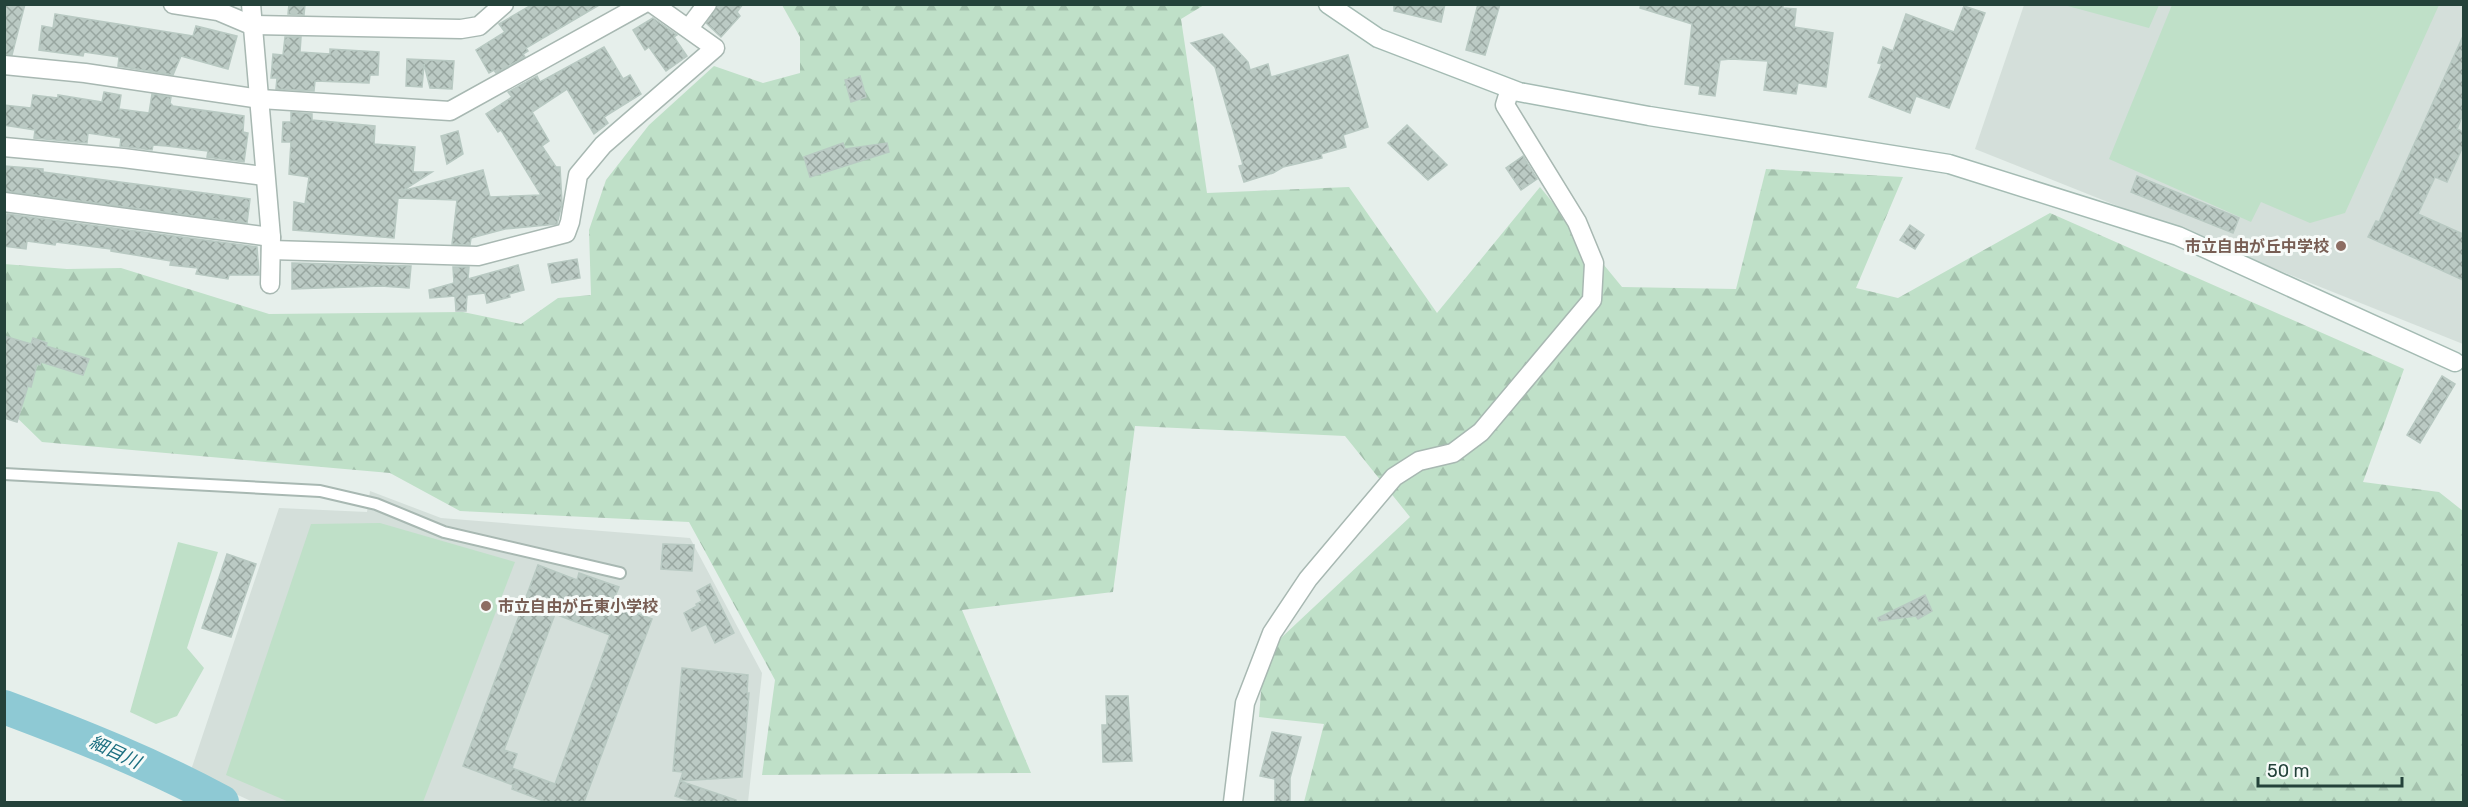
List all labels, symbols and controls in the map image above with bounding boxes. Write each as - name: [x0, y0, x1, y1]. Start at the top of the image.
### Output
- place label: 市立自由が丘中学校: [2185, 237, 2329, 256]
- marker: 市立自由が丘中学校: [2334, 239, 2348, 253]
- place label: 市立自由が丘東小学校: [498, 597, 658, 616]
- marker: 市立自由が丘東小学校: [479, 599, 493, 613]
- water label: 細目川: [86, 731, 146, 774]
- scale bar: [2258, 750, 2402, 788]
- text: 50 m: [2267, 760, 2310, 782]

